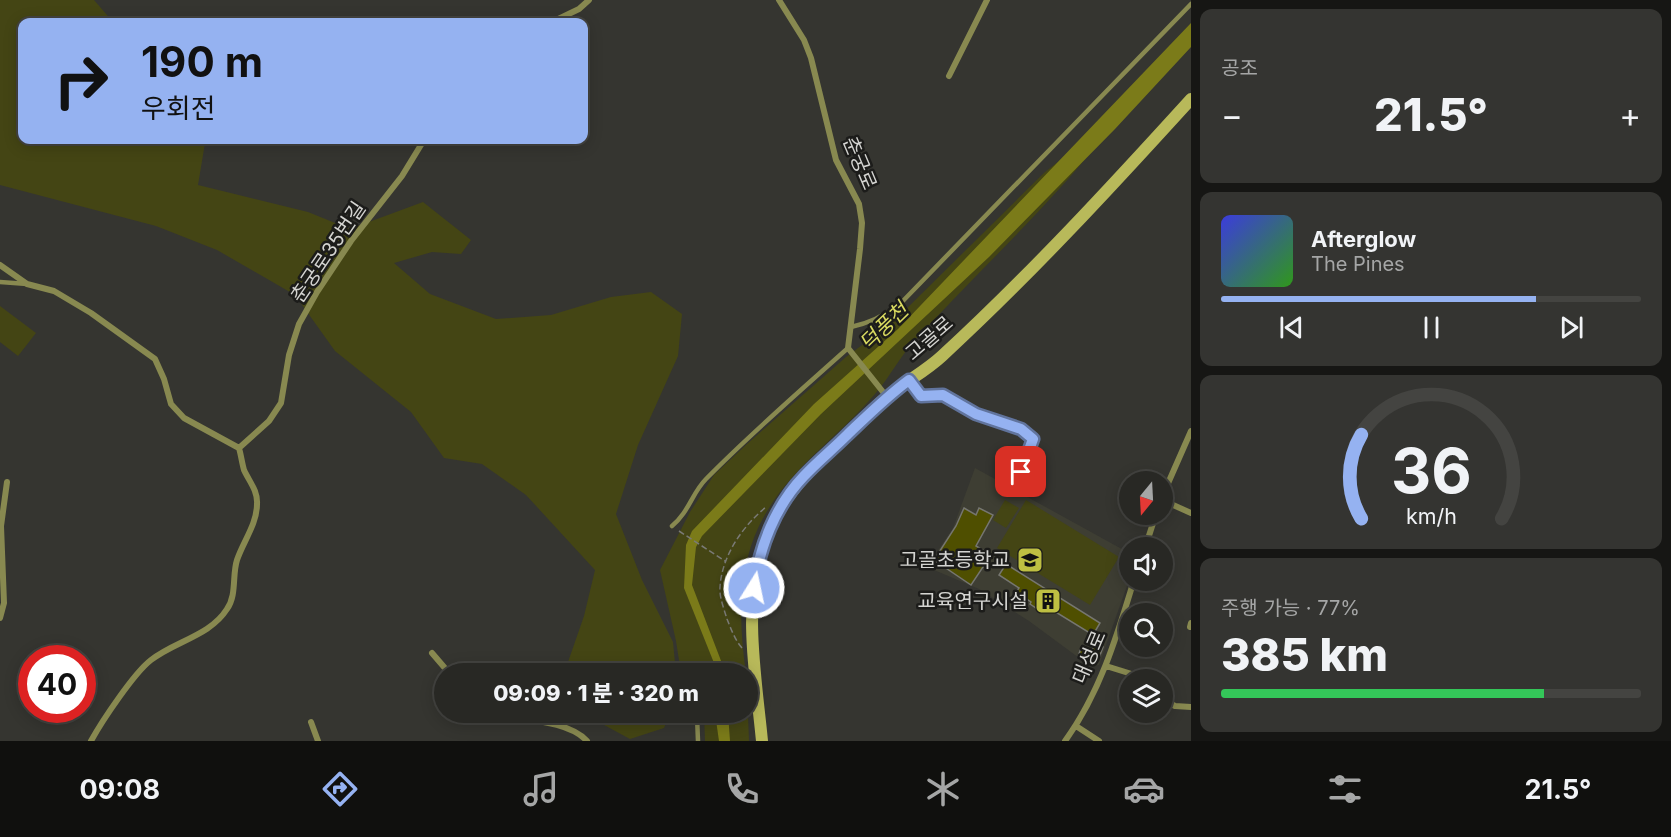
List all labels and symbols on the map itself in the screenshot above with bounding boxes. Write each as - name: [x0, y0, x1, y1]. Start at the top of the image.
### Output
- street label: 춘궁로: [838, 133, 882, 193]
- street label: 춘궁로35번길: [285, 197, 371, 307]
- water label: 덕풍천: [854, 296, 915, 356]
- street label: 고골로: [900, 311, 958, 365]
- pin: [995, 446, 1046, 497]
- north arrow: [1119, 471, 1173, 525]
- school or university icon: 고골초등학교: [1015, 545, 1045, 575]
- place label: 고골초등학교: [900, 548, 1010, 572]
- position arrow: [722, 556, 786, 620]
- building icon: 교육연구시설: [1033, 586, 1063, 616]
- place label: 교육연구시설: [918, 589, 1028, 613]
- street label: 대성로: [1067, 627, 1111, 687]
- speed limit sign: 40: [18, 645, 96, 723]

